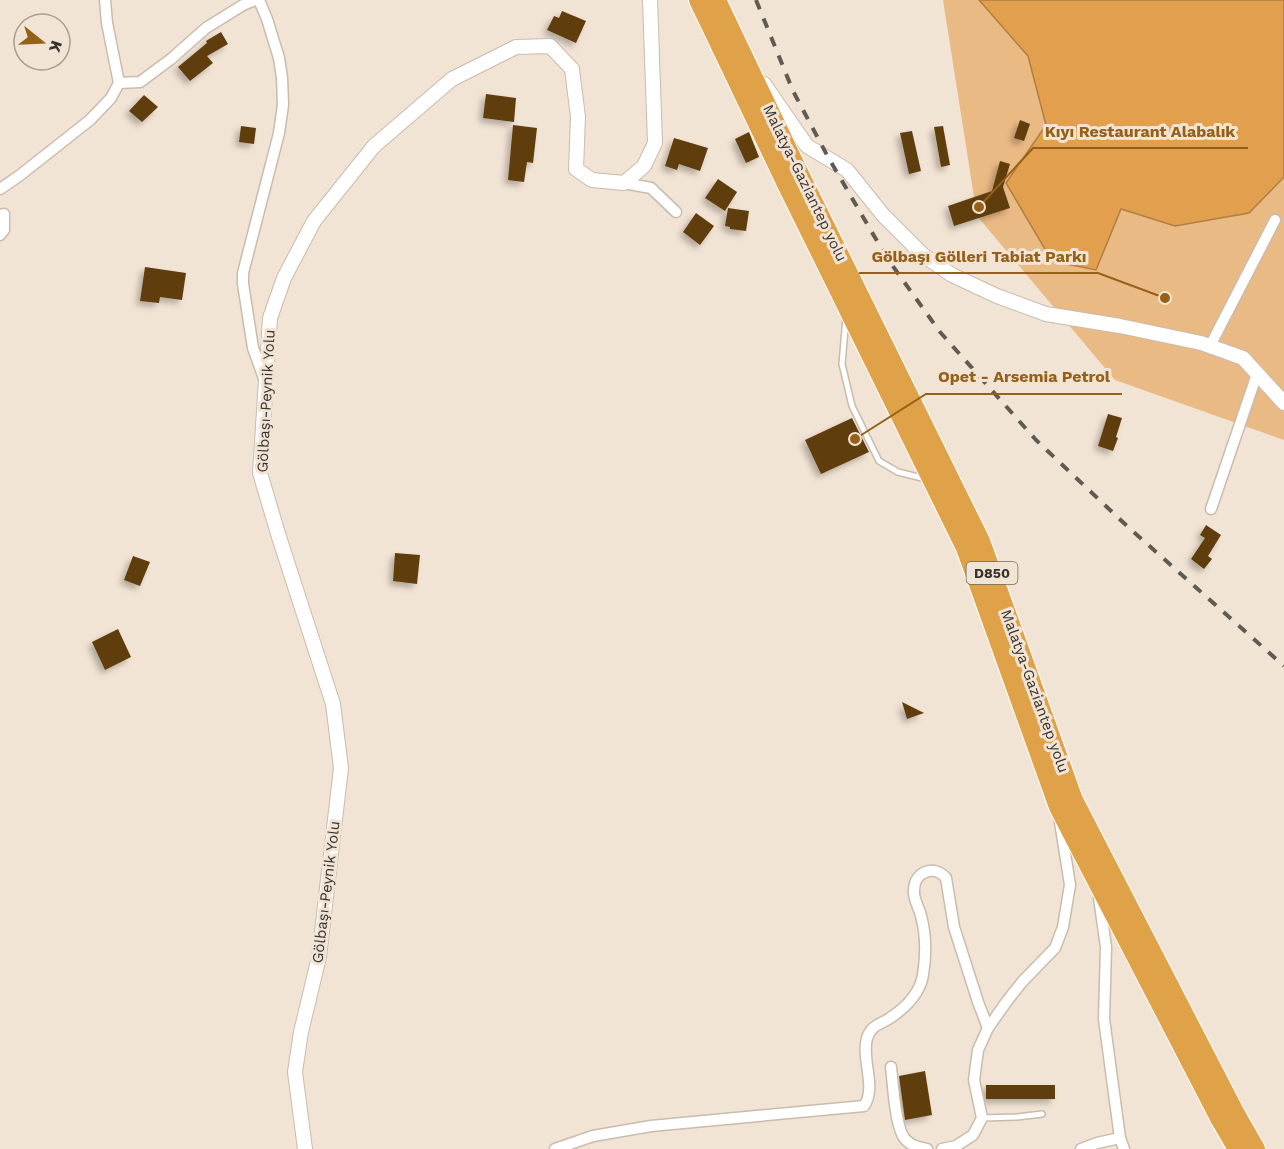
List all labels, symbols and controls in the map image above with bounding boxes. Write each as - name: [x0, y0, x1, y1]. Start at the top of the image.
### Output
- north arrow: [12, 12, 72, 72]
- text: K: [45, 38, 67, 55]
- street label: Malatya-Gaziantep yolu: [759, 102, 851, 264]
- callout: Kıyı Restaurant Alabalık: [1033, 114, 1248, 148]
- text: Kıyı Restaurant Alabalık: [1045, 122, 1235, 141]
- callout: Gölbaşı Gölleri Tabiat Parkı: [859, 239, 1098, 273]
- text: Gölbaşı Gölleri Tabiat Parkı: [871, 247, 1087, 266]
- street label: Gölbaşı-Peynik Yolu: [253, 329, 279, 473]
- callout: Opet - Arsemia Petrol: [926, 360, 1122, 394]
- text: Opet - Arsemia Petrol: [938, 367, 1111, 386]
- road number: D850: [966, 562, 1018, 584]
- street label: Malatya-Gaziantep yolu: [997, 607, 1073, 775]
- street label: Gölbaşı-Peynik Yolu: [308, 820, 344, 964]

